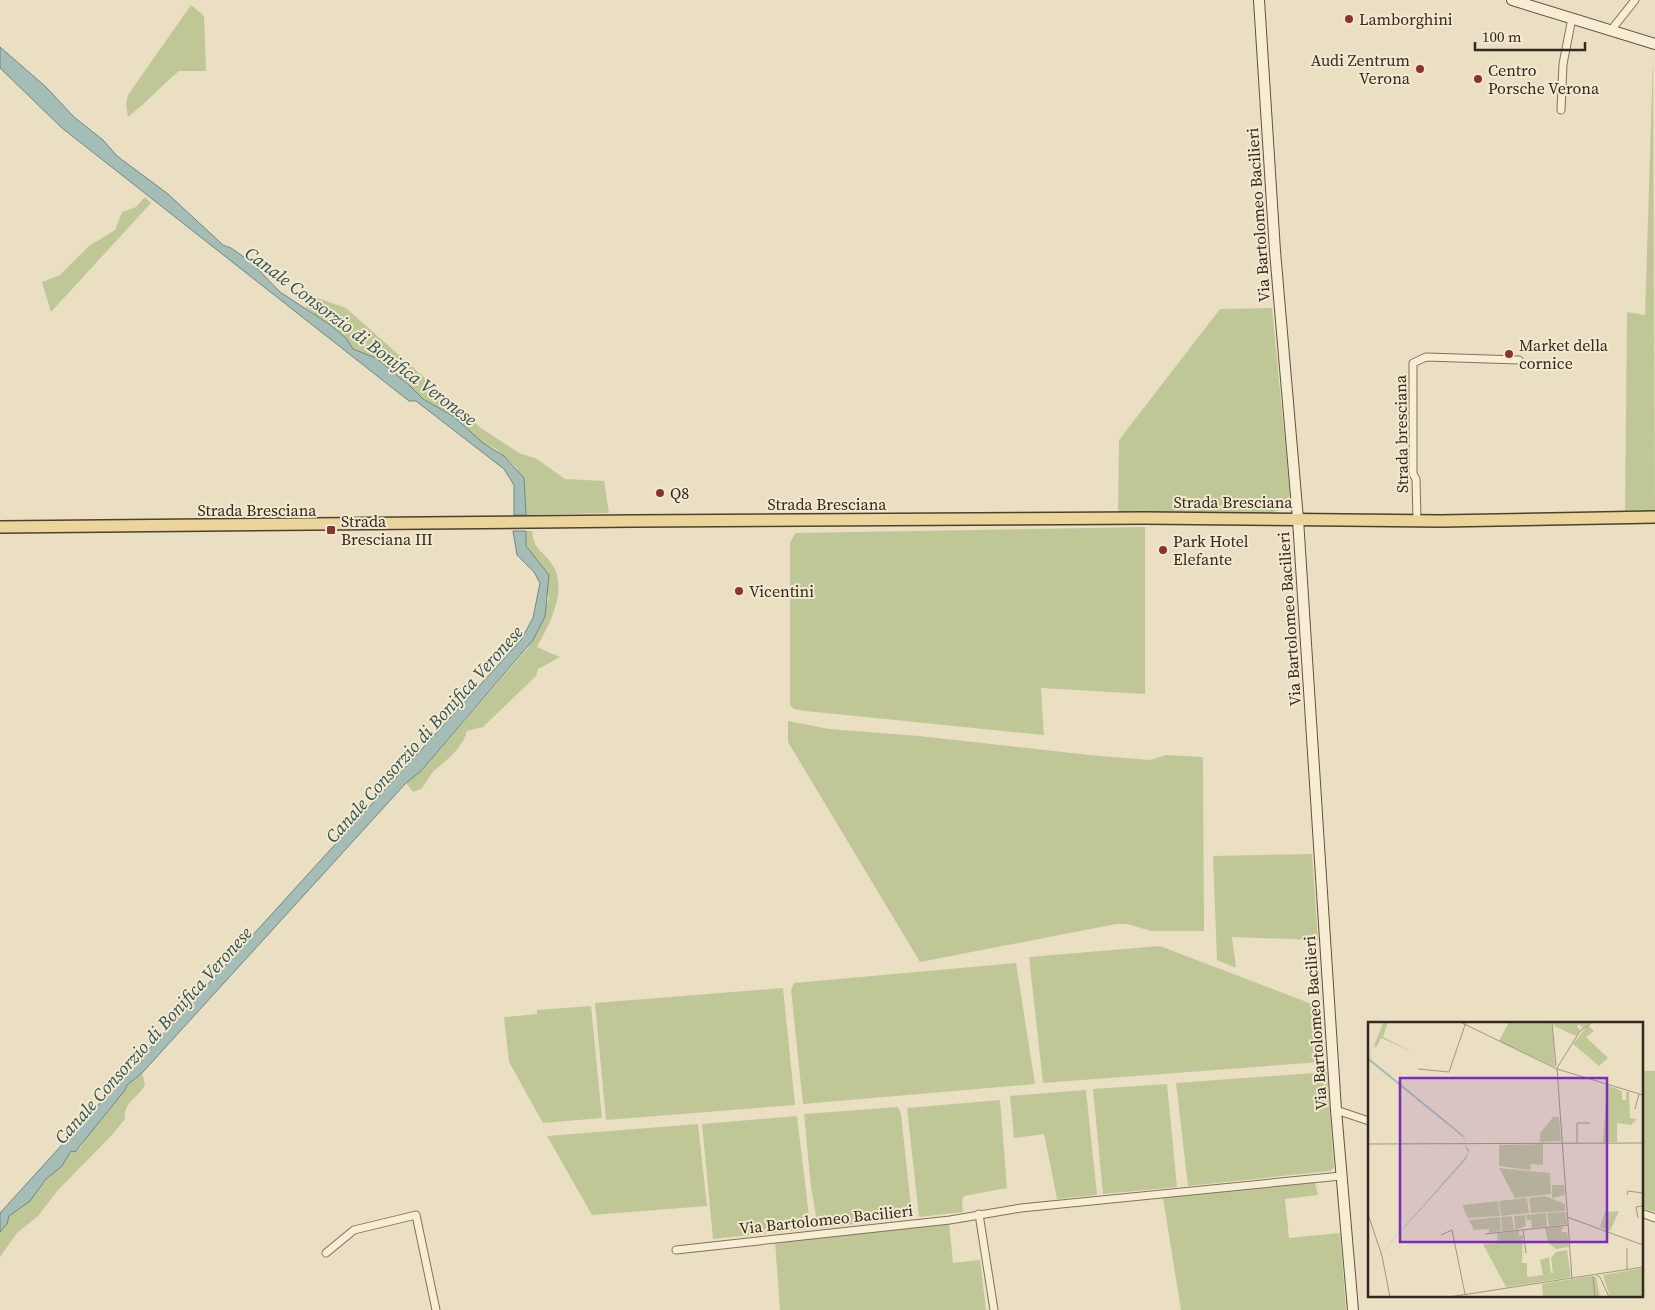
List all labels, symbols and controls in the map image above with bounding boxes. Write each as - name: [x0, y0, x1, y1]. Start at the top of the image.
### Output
- place label: Lamborghini: [1359, 8, 1453, 30]
- marker: Lamborghini: [1343, 13, 1355, 25]
- scale bar: [1475, 20, 1585, 52]
- text: 100 m: [1482, 26, 1522, 47]
- place label: Audi Zentrum Verona: [1311, 49, 1411, 89]
- place label: Centro Porsche Verona: [1488, 59, 1600, 99]
- marker: Audi Zentrum Verona: [1414, 63, 1426, 75]
- marker: Centro Porsche Verona: [1472, 73, 1484, 85]
- street label: Via Bartolomeo Bacilieri: [1241, 127, 1275, 303]
- water label: Canale Consorzio di Bonifica Veronese: [240, 240, 483, 432]
- place label: Market della cornice: [1519, 334, 1609, 374]
- marker: Market della cornice: [1503, 348, 1515, 360]
- street label: Strada bresciana: [1389, 374, 1413, 493]
- place label: Q8: [670, 482, 689, 504]
- marker: Q8: [654, 487, 666, 499]
- street label: Strada Bresciana: [1173, 491, 1293, 513]
- street label: Strada Bresciana: [767, 493, 887, 515]
- street label: Strada Bresciana: [197, 499, 317, 521]
- place label: Strada Bresciana III: [341, 510, 433, 550]
- marker: Strada Bresciana III: [325, 524, 337, 536]
- place label: Park Hotel Elefante: [1173, 530, 1249, 570]
- street label: Via Bartolomeo Bacilieri: [1272, 531, 1306, 707]
- marker: Park Hotel Elefante: [1157, 544, 1169, 556]
- place label: Vicentini: [749, 580, 814, 602]
- marker: Vicentini: [733, 585, 745, 597]
- water label: Canale Consorzio di Bonifica Veronese: [320, 619, 529, 848]
- water label: Canale Consorzio di Bonifica Veronese: [49, 920, 258, 1149]
- street label: Via Bartolomeo Bacilieri: [1298, 935, 1332, 1111]
- inset map: [1368, 1022, 1642, 1298]
- street label: Via Bartolomeo Bacilieri: [738, 1199, 914, 1239]

